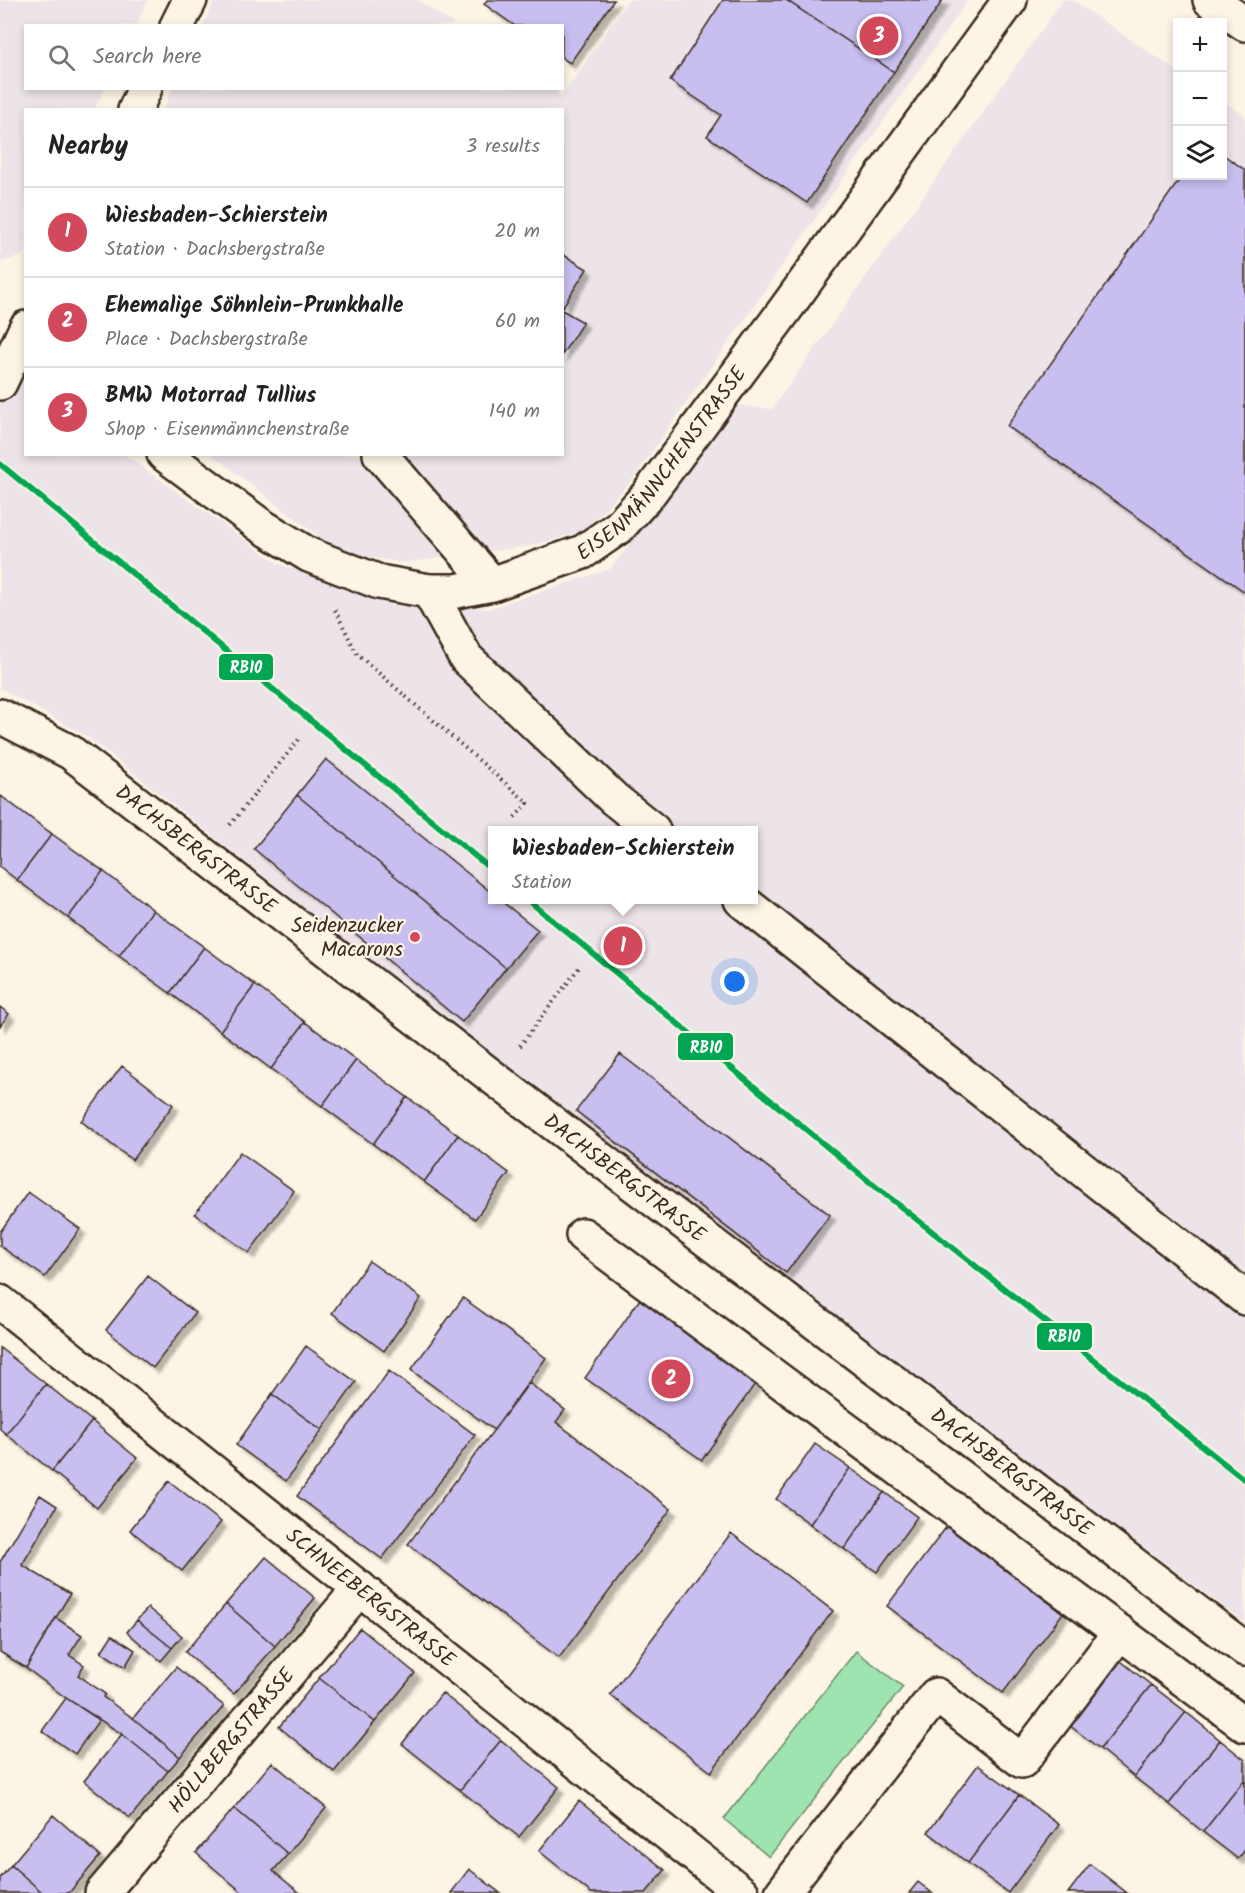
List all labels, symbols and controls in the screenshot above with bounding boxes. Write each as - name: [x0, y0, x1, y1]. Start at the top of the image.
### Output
- pin: 3: [860, 14, 898, 58]
- map controls: [1173, 18, 1227, 180]
- button: +: [1173, 18, 1227, 72]
- search box: [24, 24, 564, 90]
- text: Search here: [93, 40, 201, 75]
- icon: search: [45, 41, 78, 74]
- button: −: [1173, 72, 1227, 126]
- text: Nearby: [48, 126, 128, 168]
- button: layers: [1173, 126, 1227, 180]
- text: 3 results: [466, 131, 540, 163]
- text: Wiesbaden-Schierstein: [105, 199, 328, 234]
- text: 1: [64, 216, 71, 248]
- text: 20 m: [494, 216, 540, 248]
- text: Station · Dachsbergstraße: [105, 234, 325, 266]
- text: Ehemalige Söhnlein-Prunkhalle: [105, 289, 404, 324]
- text: 2: [62, 306, 73, 338]
- text: 60 m: [495, 306, 540, 338]
- text: Place · Dachsbergstraße: [105, 324, 308, 356]
- street label: EISENMÄNNCHENSTRASSE: [570, 359, 756, 570]
- text: BMW Motorrad Tullius: [105, 379, 316, 414]
- text: 3: [62, 396, 73, 428]
- text: 140 m: [489, 396, 540, 428]
- text: Shop · Eisenmännchenstraße: [105, 414, 349, 446]
- line badge: RB10: [218, 653, 274, 681]
- text: RB10: [230, 656, 263, 681]
- street label: DACHSBERGSTRASSE: [107, 777, 284, 924]
- popup: [488, 826, 758, 904]
- text: Wiesbaden-Schierstein: [512, 832, 734, 867]
- text: Station: [512, 867, 572, 899]
- place label: Seidenzucker Macarons: [291, 910, 404, 967]
- pin: 1: [604, 924, 642, 968]
- marker: Seidenzucker Macarons: [408, 930, 422, 944]
- your location: [720, 967, 749, 996]
- line badge: RB10: [677, 1032, 734, 1061]
- text: RB10: [690, 1036, 723, 1061]
- street label: DACHSBERGSTRASSE: [535, 1106, 713, 1252]
- line badge: RB10: [1036, 1322, 1093, 1351]
- text: RB10: [1048, 1325, 1081, 1350]
- pin: 2: [652, 1356, 690, 1402]
- street label: DACHSBERGSTRASSE: [922, 1400, 1100, 1546]
- street label: SCHNEEBERGSTRASSE: [278, 1520, 463, 1677]
- street label: HÖLLBERGSTRASSE: [161, 1660, 304, 1822]

